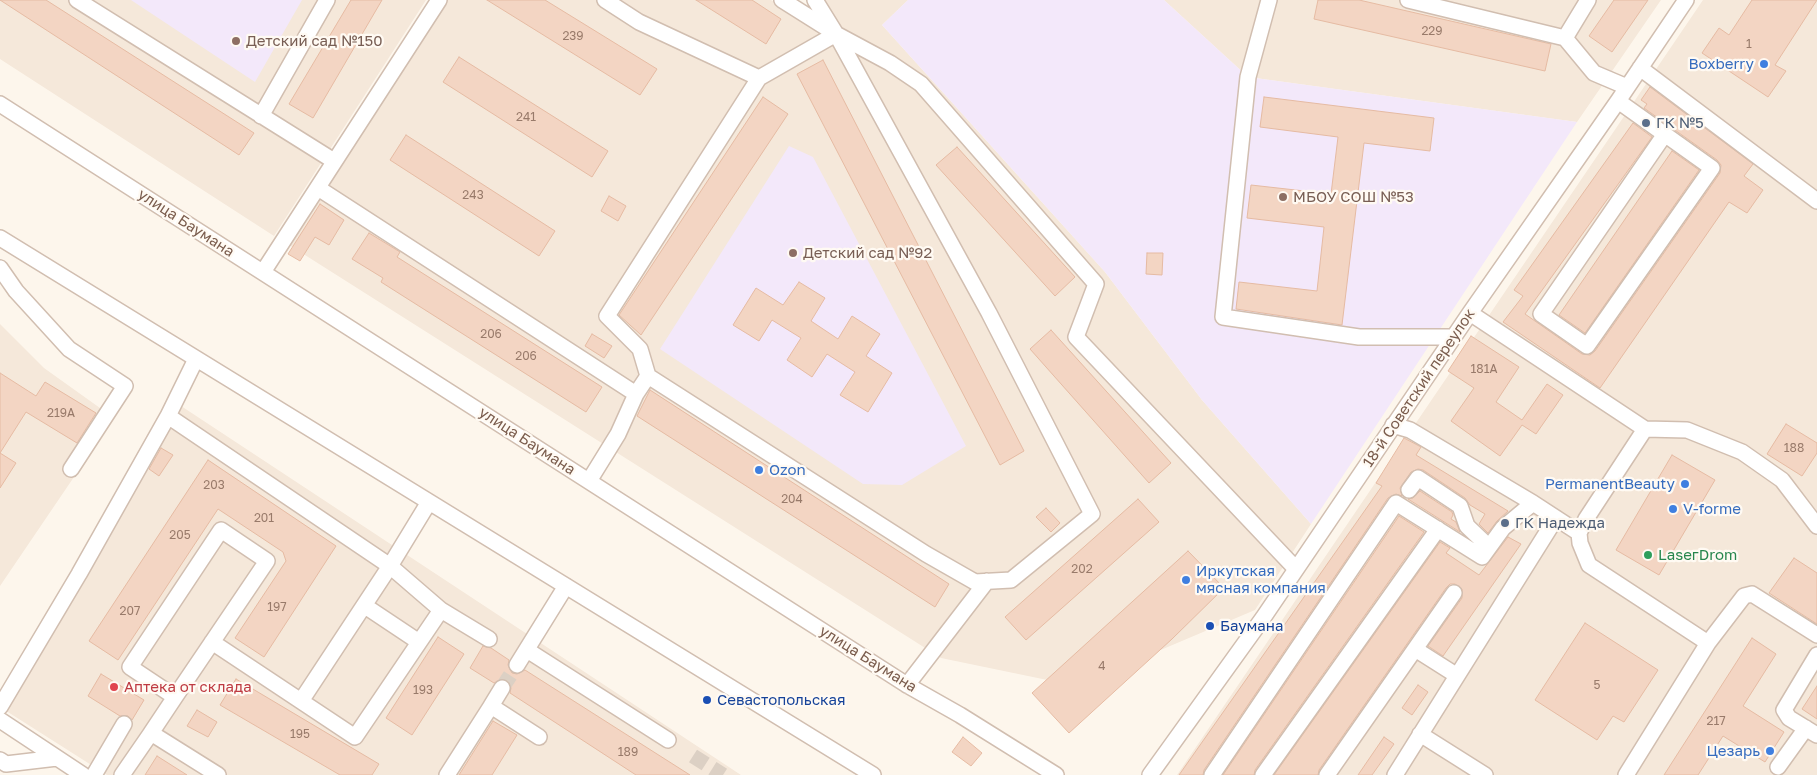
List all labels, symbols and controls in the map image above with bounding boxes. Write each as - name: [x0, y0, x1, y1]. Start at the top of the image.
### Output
- house number: 229: [1421, 24, 1443, 38]
- house number: 239: [562, 29, 584, 43]
- place label: Детский сад №150: [246, 32, 383, 50]
- marker: Детский сад №150: [230, 35, 242, 47]
- house number: 1: [1746, 37, 1752, 51]
- place label: Boxberry: [1689, 55, 1754, 73]
- marker: Boxberry: [1758, 58, 1770, 70]
- house number: 241: [516, 110, 536, 124]
- place label: ГК №5: [1656, 114, 1704, 132]
- marker: ГК №5: [1640, 117, 1652, 129]
- street label: улица Баумана: [134, 185, 238, 261]
- house number: 243: [462, 188, 484, 202]
- place label: МБОУ СОШ №53: [1293, 188, 1414, 206]
- marker: МБОУ СОШ №53: [1277, 191, 1289, 203]
- place label: Детский сад №92: [803, 244, 932, 262]
- marker: Детский сад №92: [787, 247, 799, 259]
- street label: 18-й Советский переулок: [1359, 305, 1479, 471]
- house number: 206: [480, 327, 502, 341]
- house number: 206: [515, 349, 537, 363]
- house number: 181А: [1471, 362, 1497, 376]
- street label: улица Баумана: [475, 403, 579, 479]
- house number: 219А: [47, 406, 75, 420]
- house number: 188: [1784, 441, 1804, 455]
- place label: Ozon: [769, 461, 806, 479]
- marker: Ozon: [753, 464, 765, 476]
- place label: PermanentBeauty: [1545, 475, 1675, 493]
- house number: 203: [203, 478, 225, 492]
- marker: PermanentBeauty: [1679, 478, 1691, 490]
- house number: 204: [781, 492, 803, 506]
- place label: V-forme: [1683, 500, 1741, 518]
- marker: V-forme: [1667, 503, 1679, 515]
- house number: 201: [254, 511, 274, 525]
- place label: ГК Надежда: [1515, 514, 1605, 532]
- marker: ГК Надежда: [1499, 517, 1511, 529]
- house number: 205: [169, 528, 191, 542]
- place label: LaseгDrom: [1658, 546, 1737, 564]
- marker: LaseгDrom: [1642, 549, 1654, 561]
- house number: 202: [1071, 562, 1093, 576]
- place label: Иркутская мясная компания: [1196, 562, 1326, 597]
- marker: Иркутская мясная компания: [1180, 574, 1192, 586]
- house number: 197: [267, 600, 287, 614]
- house number: 207: [120, 604, 140, 618]
- place label: Баумана: [1220, 617, 1283, 635]
- marker: Баумана: [1204, 620, 1216, 632]
- street label: улица Баумана: [816, 622, 920, 696]
- house number: 4: [1098, 659, 1106, 673]
- place label: Аптека от склада: [124, 678, 252, 696]
- house number: 5: [1594, 678, 1600, 692]
- marker: Аптека от склада: [108, 681, 120, 693]
- house number: 193: [413, 683, 433, 697]
- place label: Севастопольская: [717, 691, 846, 709]
- marker: Севастопольская: [701, 694, 713, 706]
- house number: 217: [1706, 714, 1726, 728]
- house number: 195: [290, 727, 310, 741]
- place label: Цезарь: [1707, 742, 1760, 760]
- house number: 189: [618, 745, 638, 759]
- marker: Цезарь: [1764, 745, 1776, 757]

